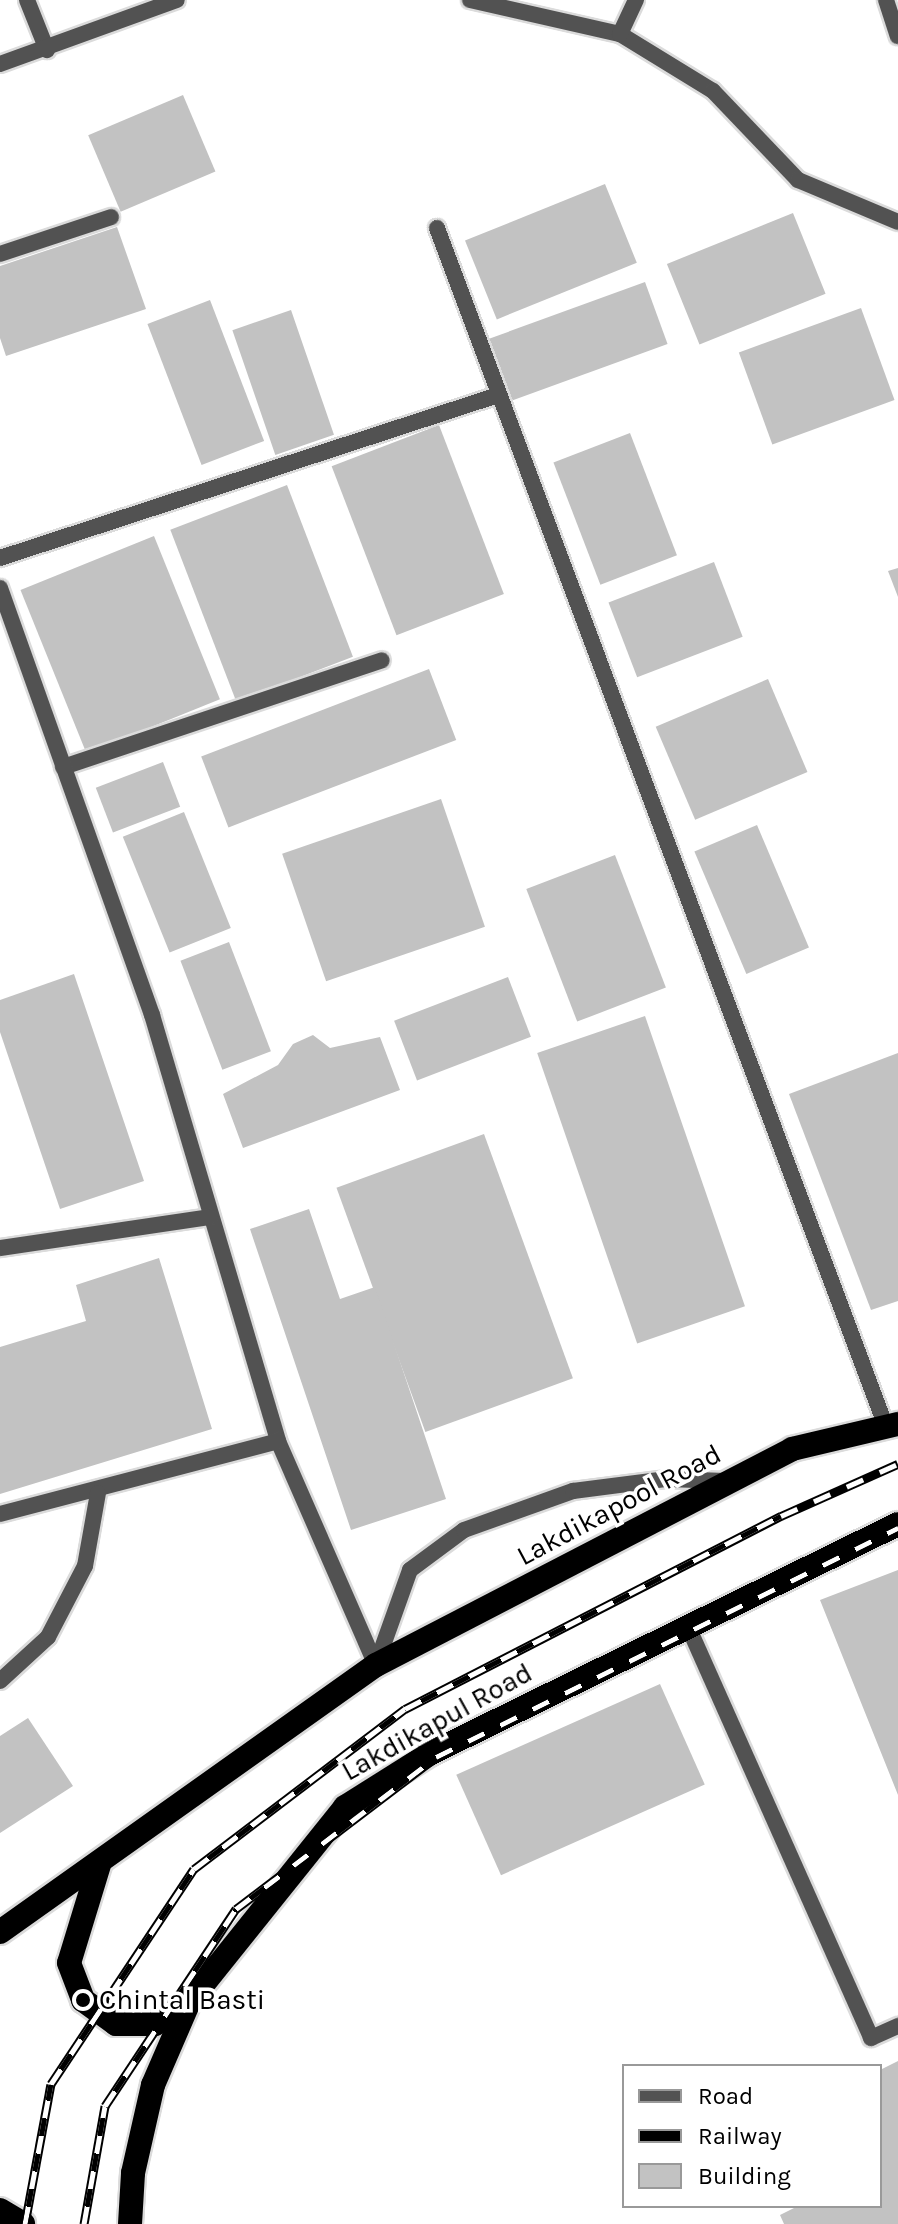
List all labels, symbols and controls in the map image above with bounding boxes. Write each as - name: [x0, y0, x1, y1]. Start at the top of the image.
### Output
- street label: Lakdikapool Road: [511, 1437, 727, 1573]
- street label: Lakdikapul Road: [336, 1656, 538, 1788]
- place label: Chintal Basti: [99, 1983, 265, 2017]
- marker: Chintal Basti: [74, 1991, 92, 2009]
- legend: [622, 2064, 882, 2208]
- text: Road: [698, 2082, 753, 2110]
- text: Railway: [698, 2122, 782, 2150]
- text: Building: [698, 2162, 791, 2190]

